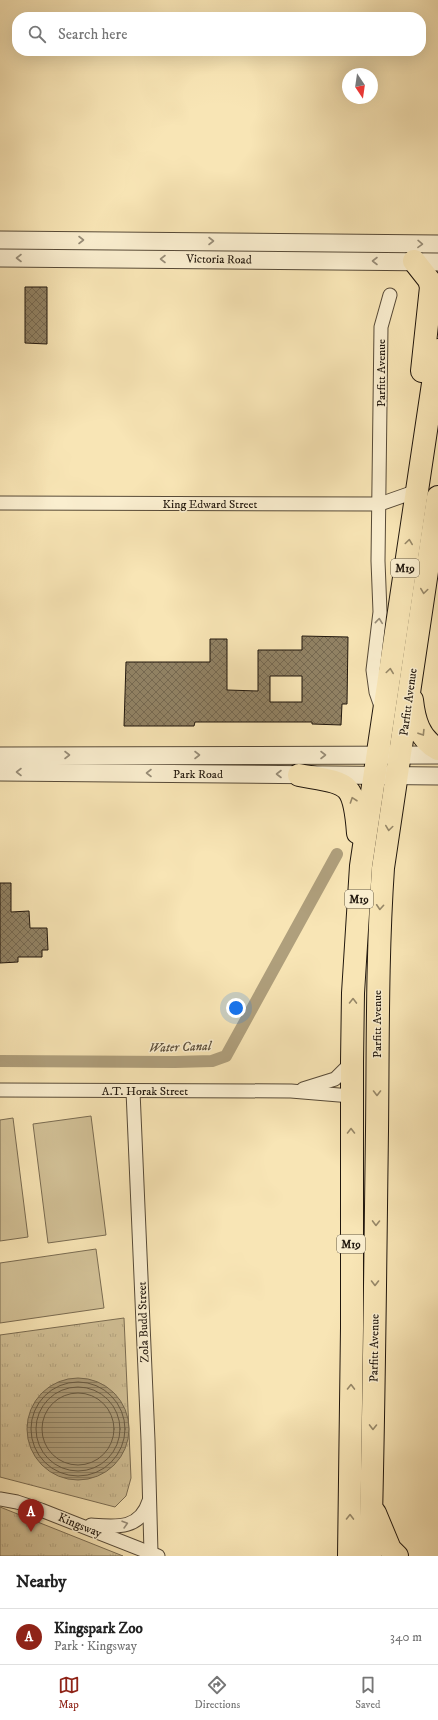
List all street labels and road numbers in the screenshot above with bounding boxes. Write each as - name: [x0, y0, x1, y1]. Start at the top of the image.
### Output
- street label: Victoria Road: [185, 251, 252, 268]
- street label: Parfitt Avenue: [374, 339, 389, 407]
- street label: King Edward Street: [163, 497, 258, 512]
- road number: M19: [391, 559, 419, 577]
- street label: Parfitt Avenue: [396, 667, 421, 737]
- street label: Park Road: [173, 767, 223, 782]
- road number: M19: [345, 890, 373, 908]
- street label: Parfitt Avenue: [370, 990, 385, 1058]
- street label: A.T. Horak Street: [102, 1084, 188, 1099]
- road number: M19: [337, 1235, 365, 1253]
- street label: Zola Budd Street: [135, 1281, 152, 1363]
- street label: Parfitt Avenue: [366, 1314, 383, 1382]
- street label: Kingsway: [56, 1510, 104, 1541]

